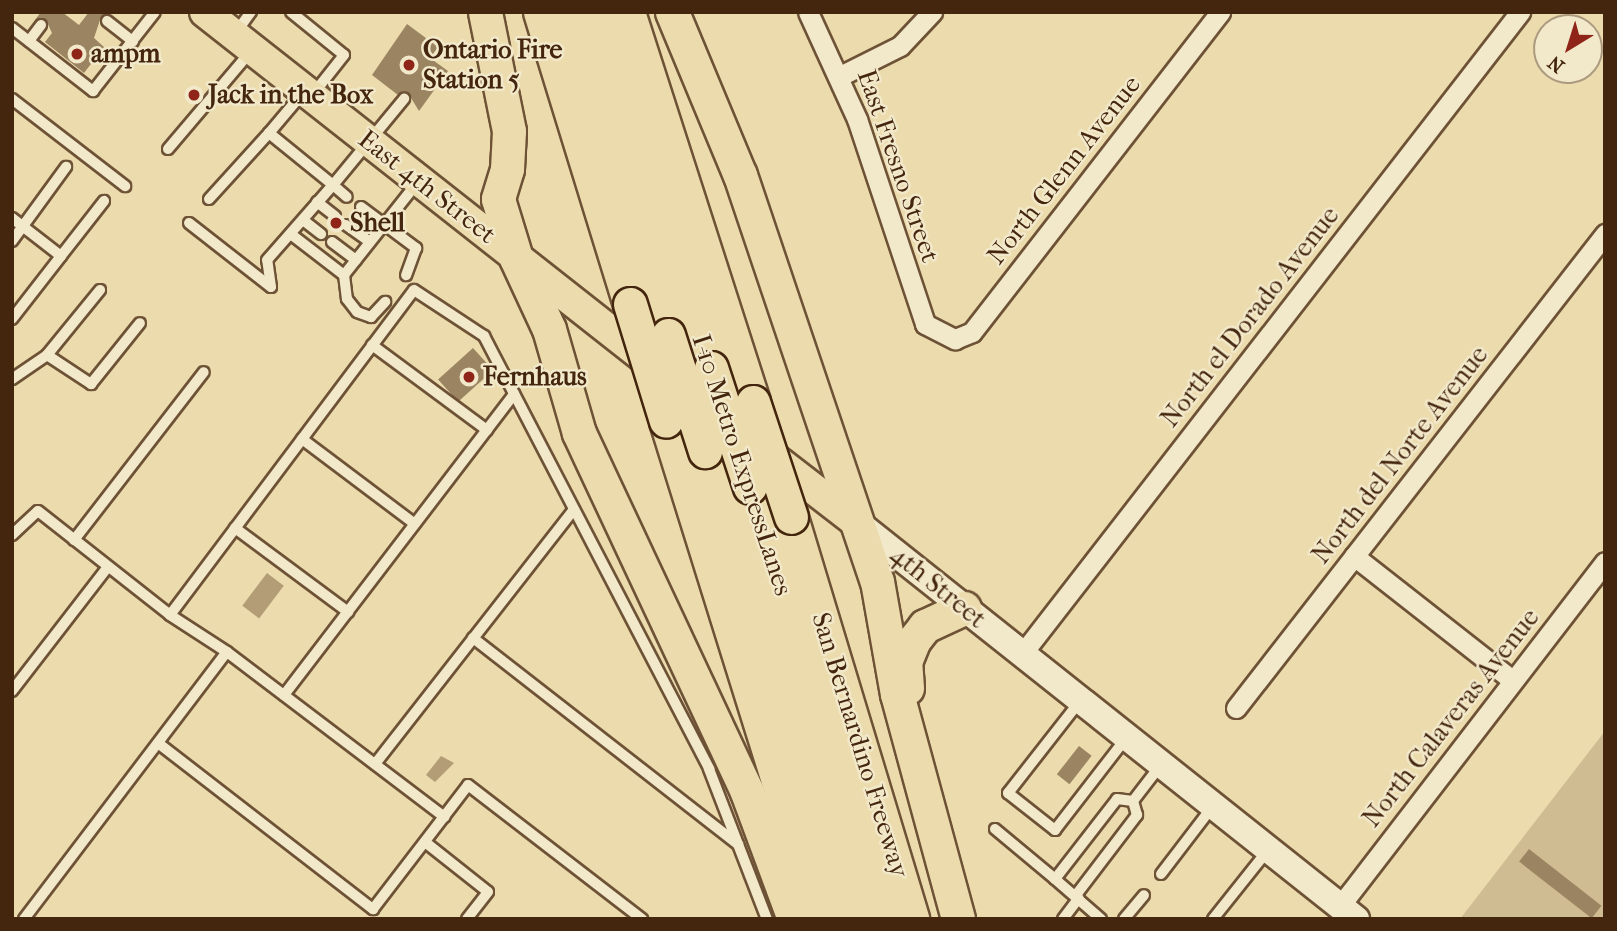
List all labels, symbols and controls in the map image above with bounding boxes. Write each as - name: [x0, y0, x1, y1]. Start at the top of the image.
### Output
- north arrow: [1533, 14, 1603, 84]
- place label: Ontario Fire Station 5: [423, 34, 562, 96]
- place label: ampm: [91, 38, 160, 70]
- marker: ampm: [69, 46, 85, 62]
- text: N: [1544, 51, 1569, 77]
- marker: Ontario Fire Station 5: [401, 57, 417, 73]
- street label: East Fresno Street: [850, 65, 946, 267]
- street label: North Glenn Avenue: [981, 69, 1147, 271]
- place label: Jack in the Box: [208, 79, 373, 111]
- marker: Jack in the Box: [186, 87, 202, 103]
- street label: East 4th Street: [352, 124, 502, 250]
- street label: North el Dorado Avenue: [1154, 201, 1346, 433]
- place label: Shell: [350, 207, 405, 239]
- marker: Shell: [328, 215, 344, 231]
- street label: I-10 Metro ExpressLanes: [685, 331, 799, 599]
- street label: North del Norte Avenue: [1305, 340, 1495, 570]
- place label: Fernhaus: [483, 361, 587, 393]
- marker: Fernhaus: [461, 369, 477, 385]
- street label: 4th Street: [884, 539, 992, 635]
- street label: North Calaveras Avenue: [1356, 603, 1546, 833]
- street label: San Bernardino Freeway: [805, 609, 915, 881]

